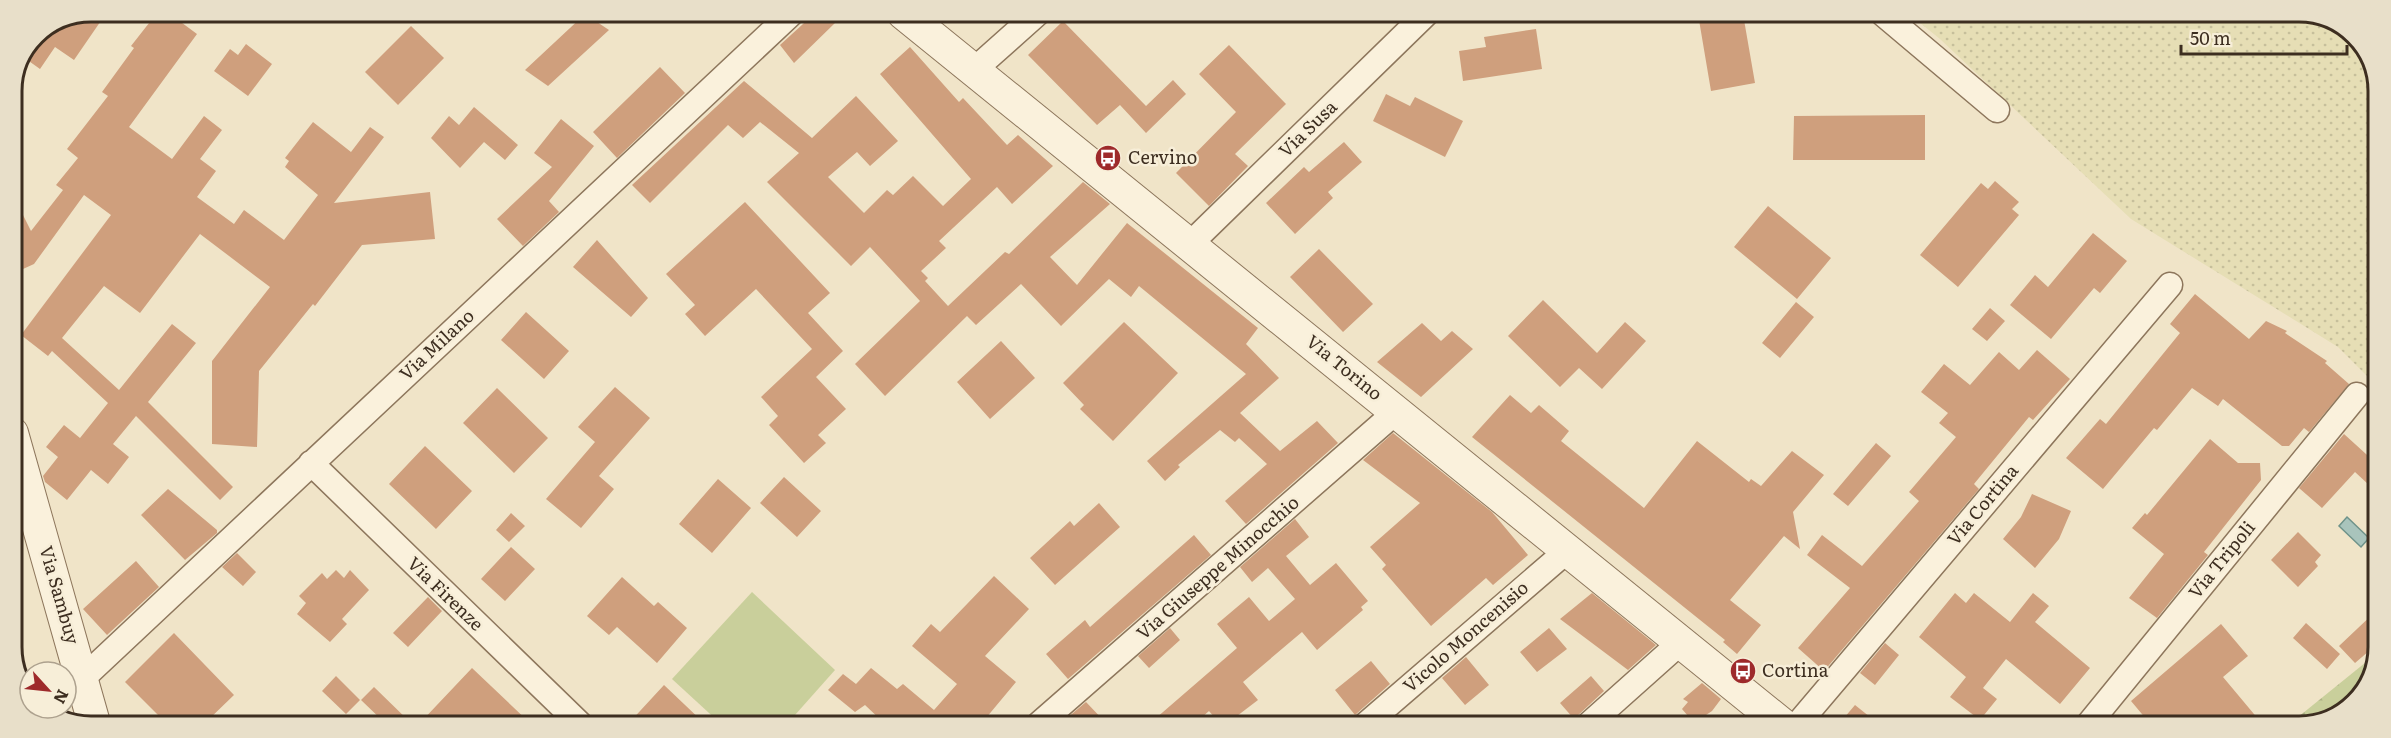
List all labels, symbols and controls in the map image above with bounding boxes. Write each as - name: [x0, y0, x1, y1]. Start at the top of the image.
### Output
- scale bar: [2181, 18, 2348, 56]
- text: 50 m: [2190, 24, 2231, 51]
- street label: Via Susa: [1272, 93, 1343, 163]
- bus stop icon: Cervino: [1093, 143, 1123, 173]
- place label: Cervino: [1128, 143, 1197, 170]
- street label: Via Milano: [392, 302, 480, 386]
- street label: Via Torino: [1301, 328, 1389, 406]
- street label: Via Cortina: [1940, 457, 2024, 551]
- street label: Via Giuseppe Minocchio: [1130, 488, 1304, 645]
- street label: Via Tripoli: [2181, 514, 2261, 604]
- street label: Via Sambuy: [33, 542, 88, 648]
- street label: Via Firenze: [402, 550, 490, 636]
- street label: Vicolo Moncenisio: [1396, 574, 1534, 698]
- bus stop icon: Cortina: [1728, 656, 1758, 686]
- place label: Cortina: [1762, 656, 1829, 683]
- north arrow: [18, 660, 78, 720]
- text: N: [49, 686, 76, 709]

